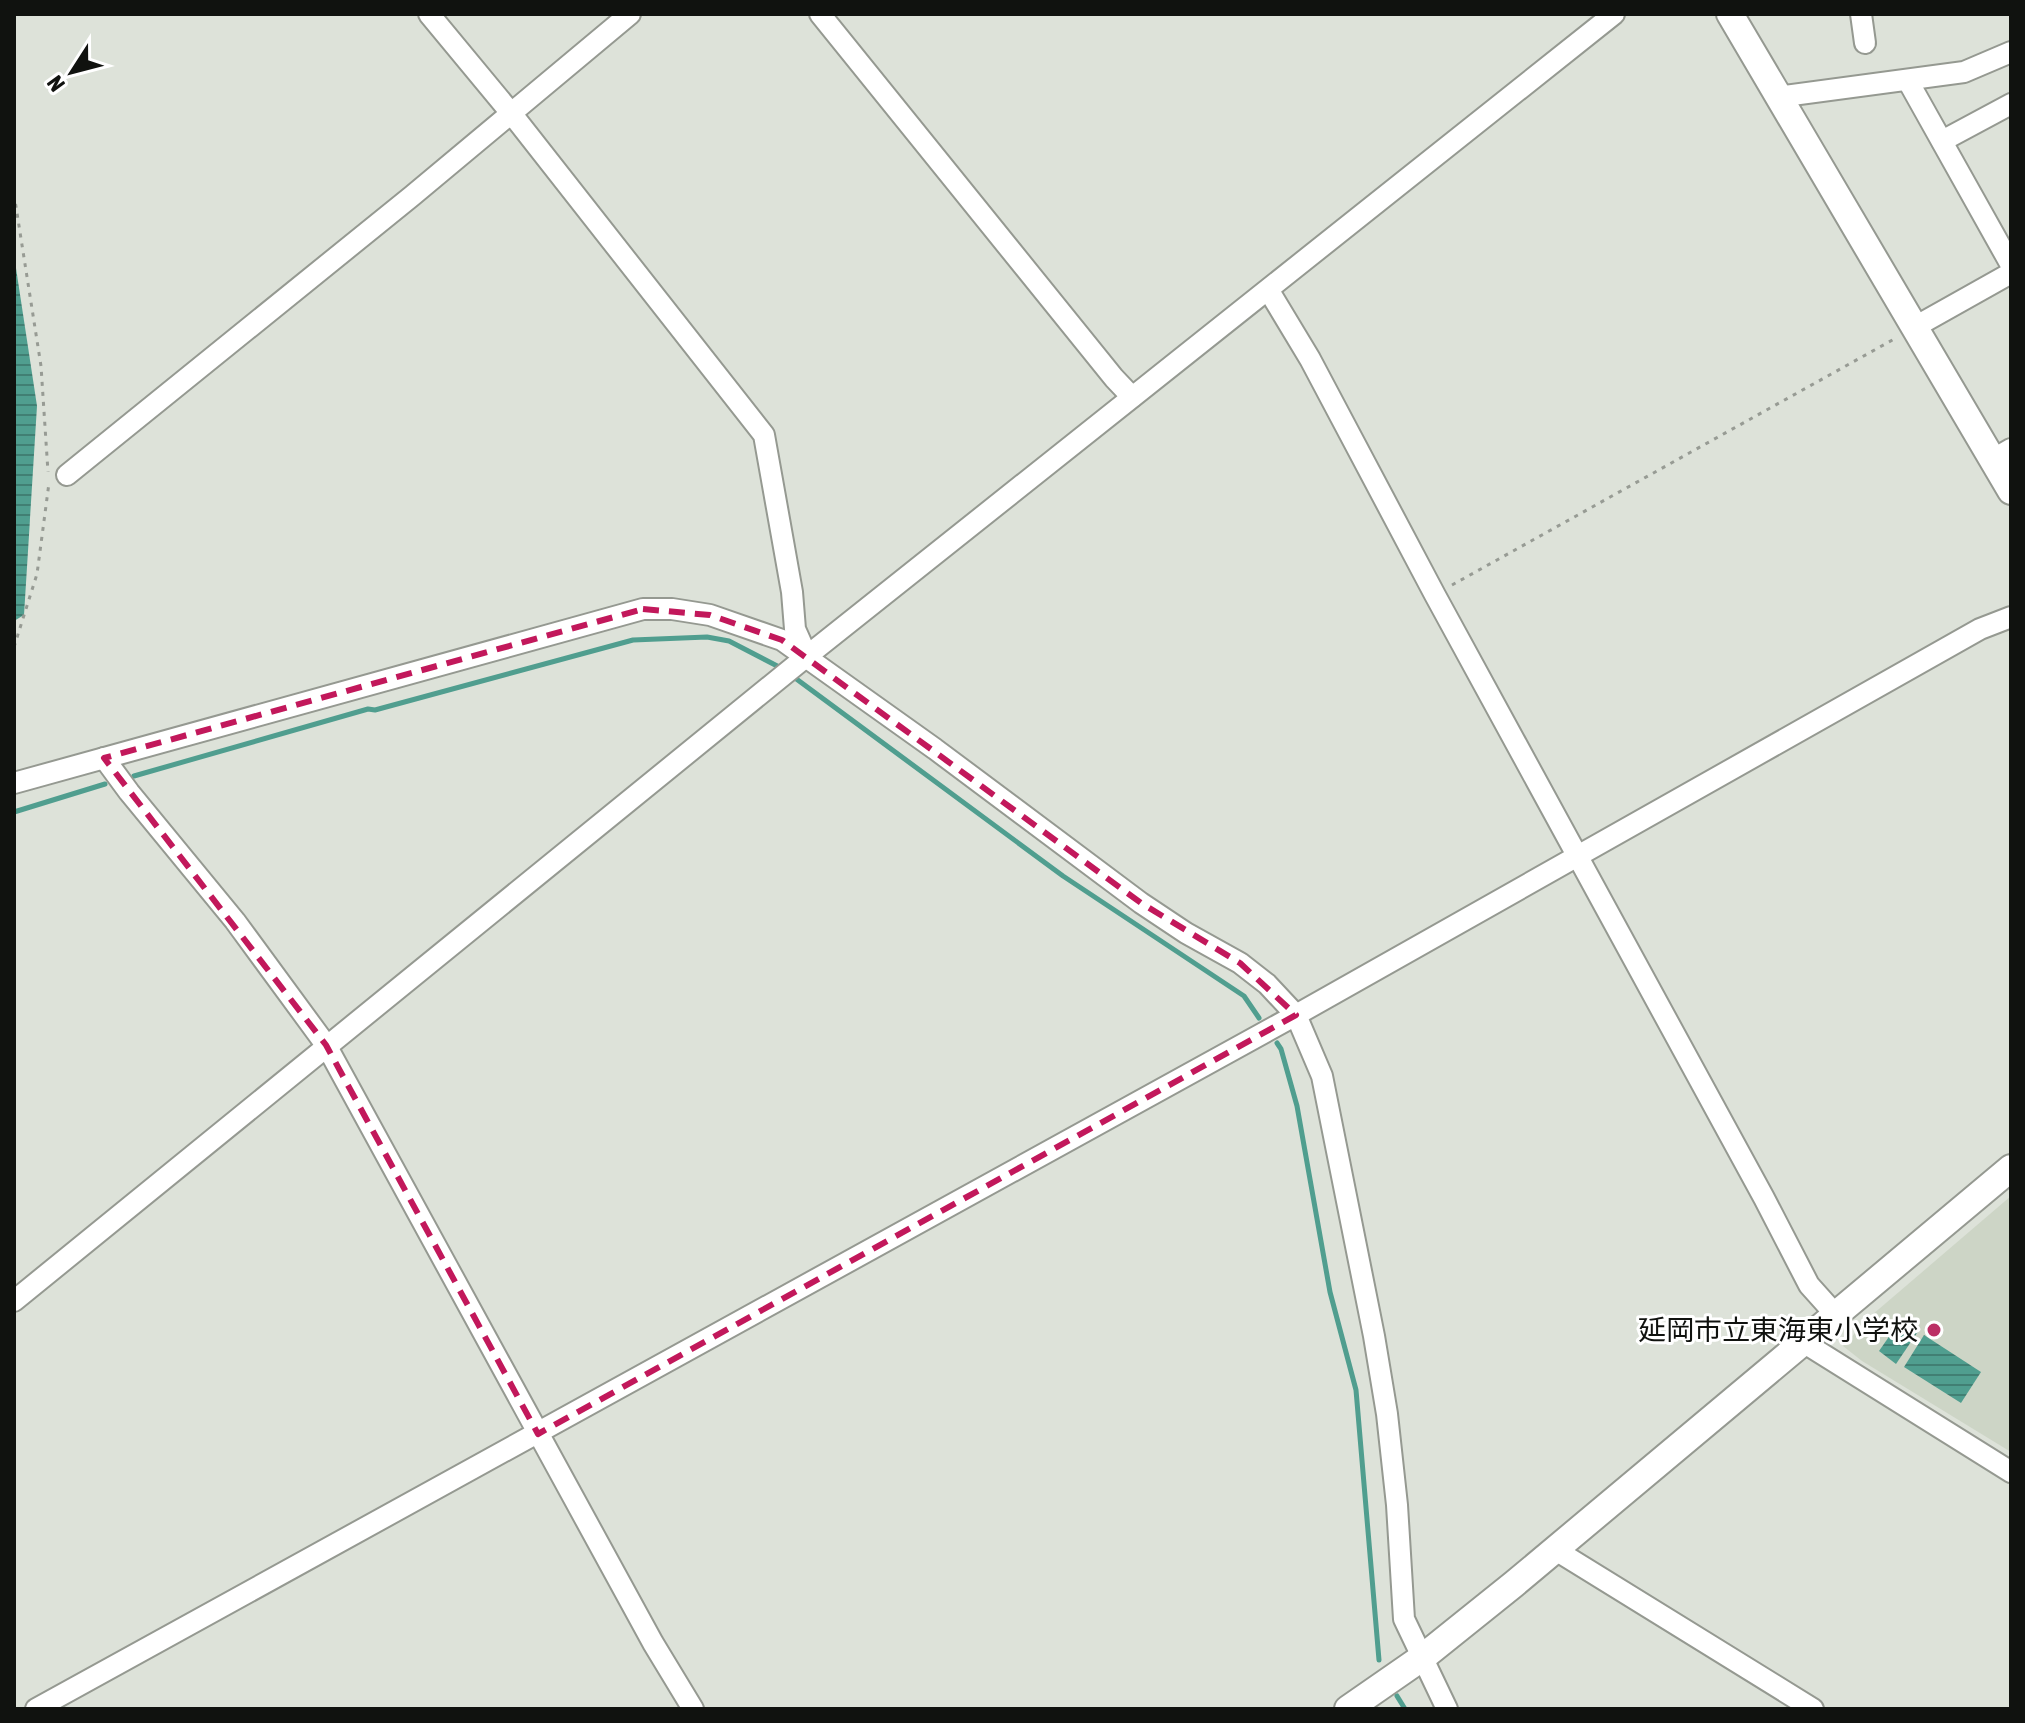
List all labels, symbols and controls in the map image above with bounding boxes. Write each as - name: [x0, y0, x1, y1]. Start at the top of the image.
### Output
- north arrow: [32, 32, 112, 112]
- text: N: [41, 71, 70, 97]
- place label: 延岡市立東海東小学校: [1638, 1314, 1918, 1346]
- marker: 延岡市立東海東小学校: [1925, 1321, 1943, 1339]

